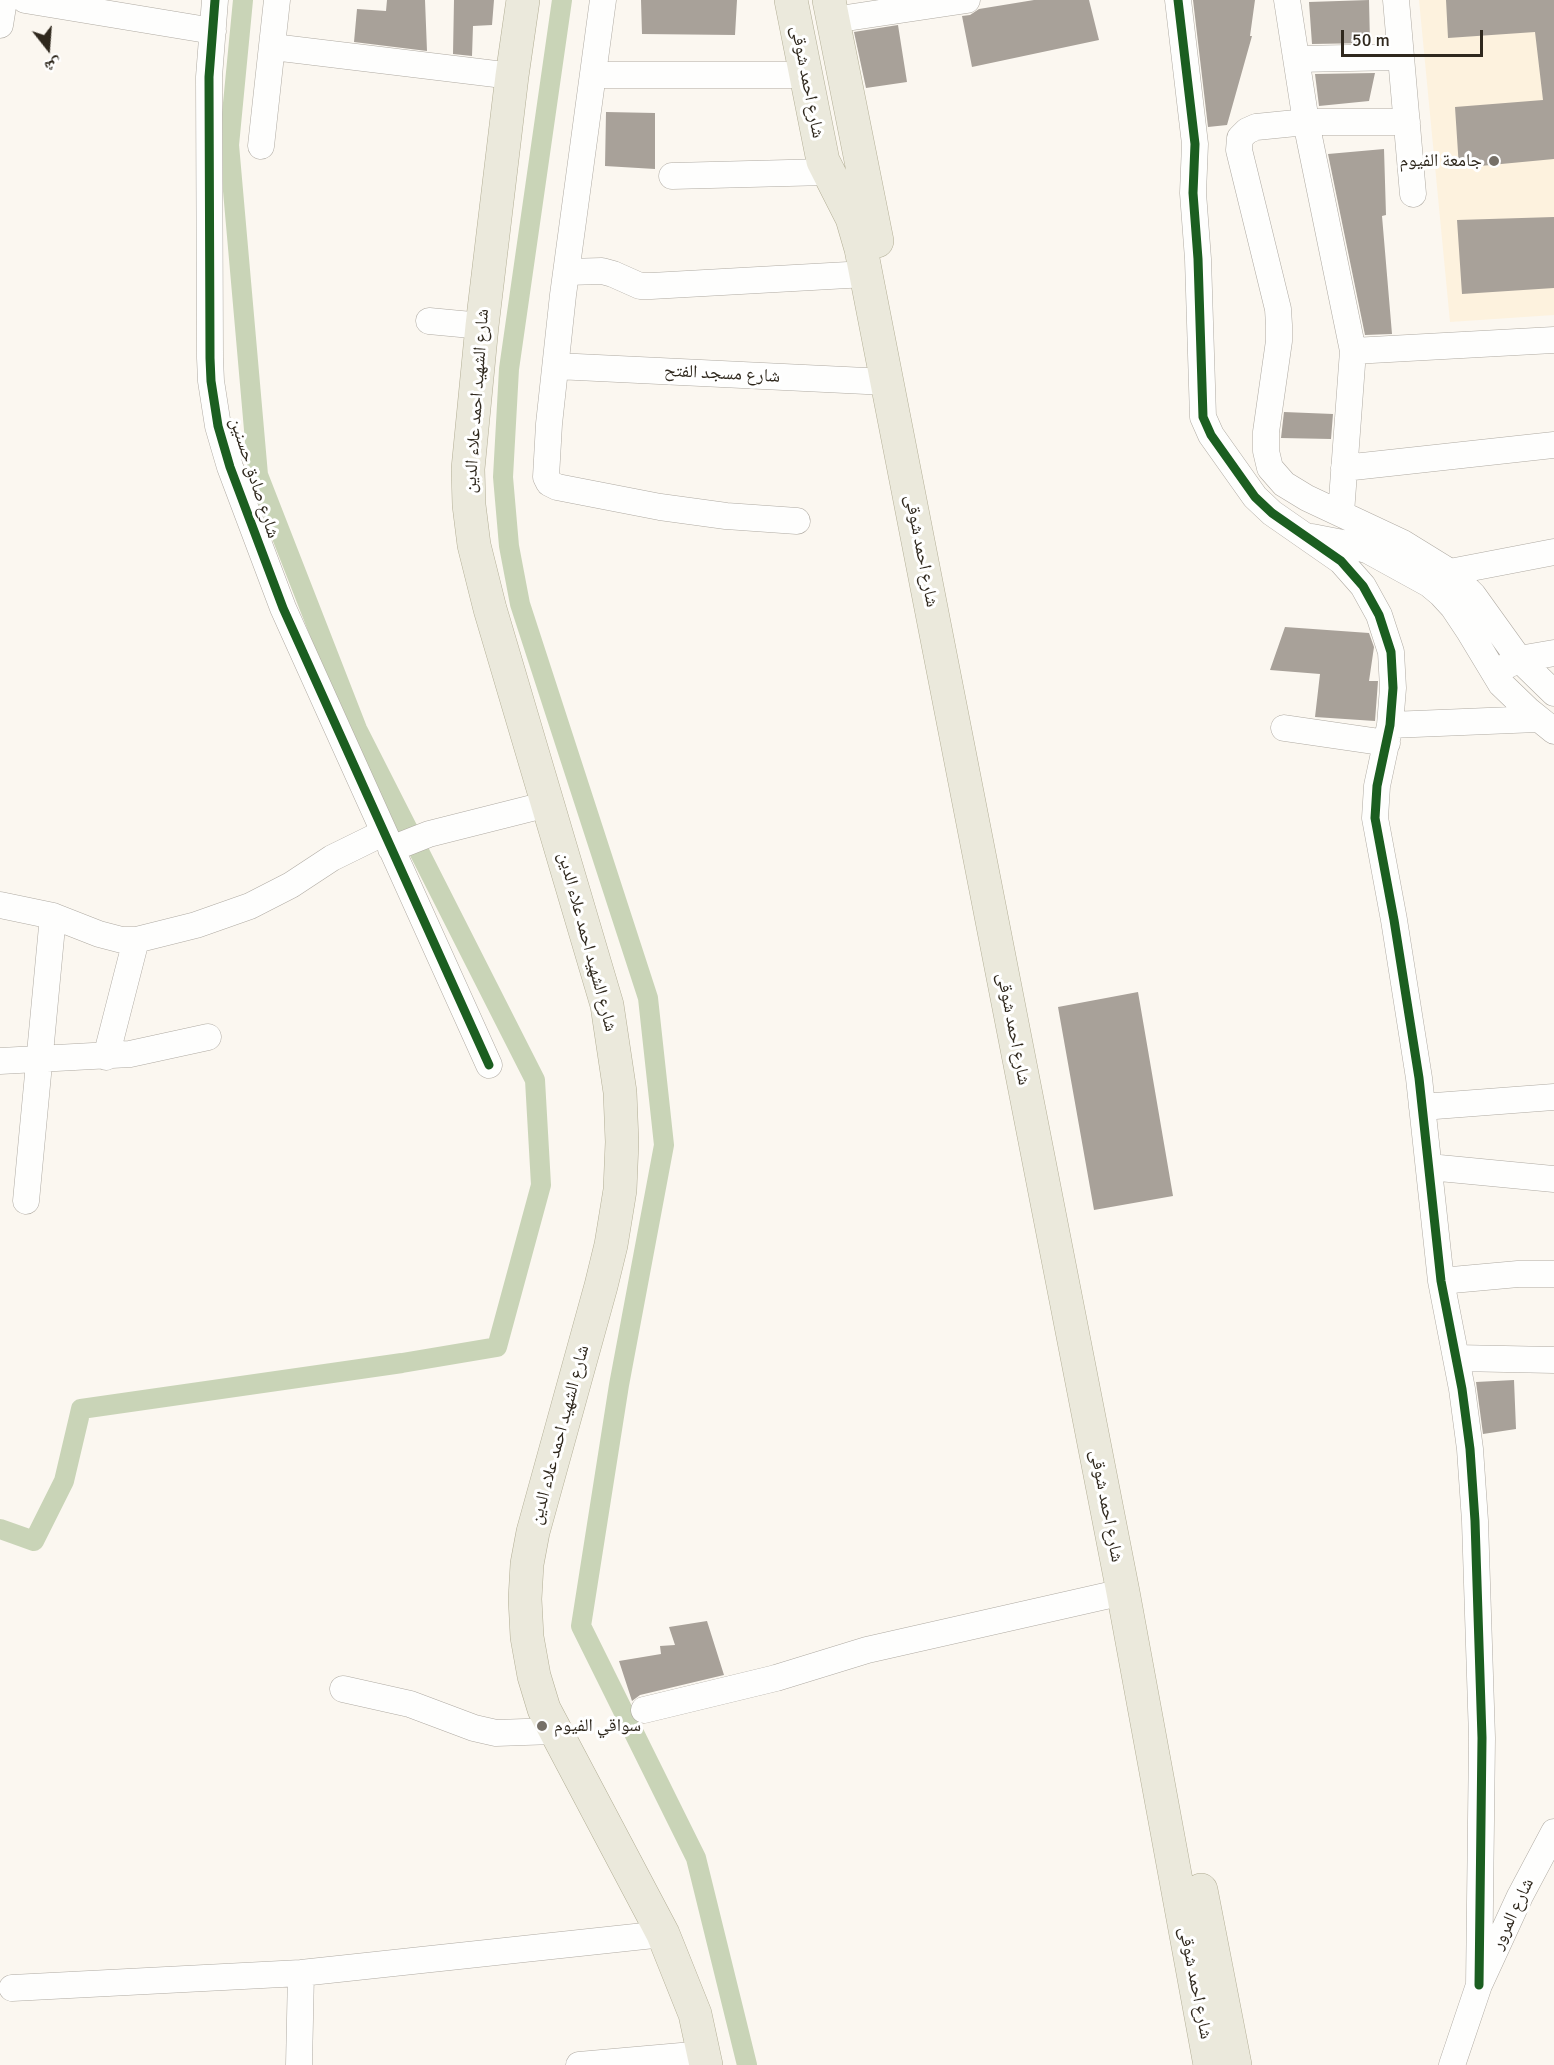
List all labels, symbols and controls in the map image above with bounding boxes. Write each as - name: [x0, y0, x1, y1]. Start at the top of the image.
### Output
- north arrow: [18, 18, 78, 78]
- scale bar: [1344, 18, 1486, 56]
- street label: شارع احمد شوقى: [786, 24, 828, 140]
- text: 50 m: [1352, 29, 1390, 51]
- text: ش: [42, 53, 64, 77]
- place label: جامعة الفيوم: [1399, 150, 1482, 172]
- marker: جامعة الفيوم: [1487, 154, 1501, 168]
- street label: شارع الشهيد احمد علاء الدين: [460, 308, 494, 494]
- street label: شارع مسجد الفتح: [663, 360, 781, 388]
- street label: شارع صادق حسنين: [224, 415, 284, 541]
- street label: شارع احمد شوقى: [900, 493, 942, 609]
- street label: شارع الشهيد احمد علاء الدين: [553, 850, 621, 1034]
- street label: شارع احمد شوقى: [992, 971, 1034, 1087]
- street label: شارع الشهيد احمد علاء الدين: [526, 1343, 594, 1527]
- street label: شارع احمد شوقى: [1085, 1448, 1127, 1564]
- place label: سواقي الفيوم: [554, 1715, 641, 1737]
- marker: سواقي الفيوم: [535, 1719, 549, 1733]
- street label: شارع المرور: [1487, 1875, 1539, 1953]
- street label: شارع احمد شوقى: [1174, 1925, 1216, 2041]

